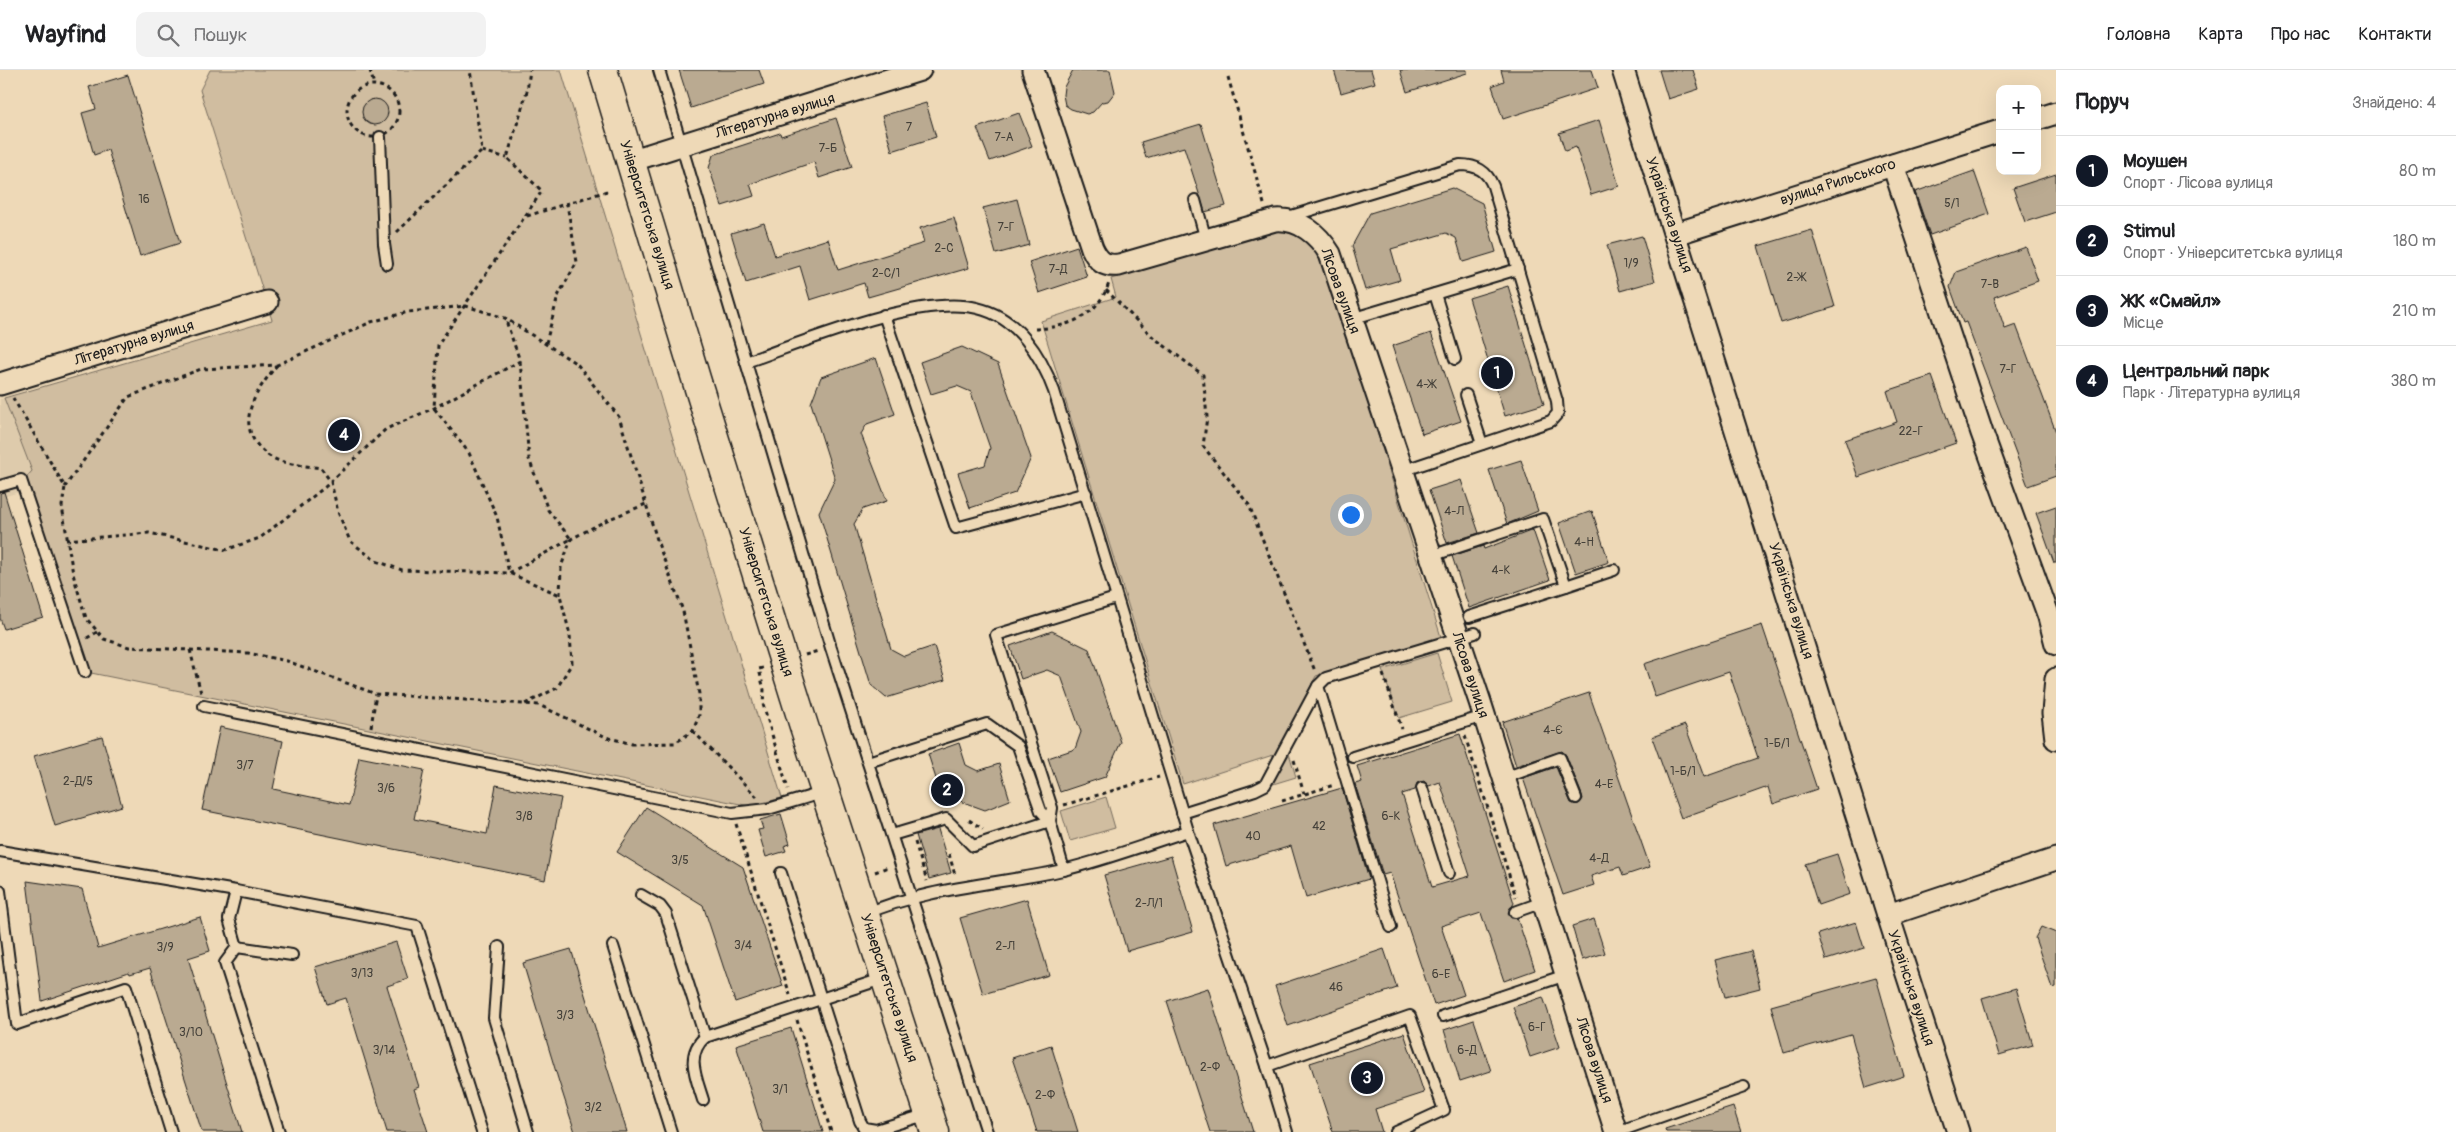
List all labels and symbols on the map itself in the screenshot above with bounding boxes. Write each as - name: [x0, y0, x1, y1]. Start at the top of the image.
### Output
- street label: Літературна вулиця: [712, 89, 837, 144]
- house number: 7: [906, 120, 913, 135]
- house number: 7-А: [994, 130, 1014, 145]
- street label: Університетська вулиця: [615, 138, 679, 292]
- house number: 7-Б: [819, 141, 837, 156]
- street label: вулиця Рильського: [1778, 154, 1898, 210]
- street label: Українська вулиця: [1641, 155, 1697, 275]
- house number: 16: [138, 192, 150, 207]
- house number: 5/1: [1944, 196, 1960, 211]
- house number: 7-Г: [997, 220, 1015, 235]
- house number: 2-С: [934, 241, 954, 256]
- street label: Лісова вулиця: [1315, 245, 1364, 336]
- house number: 1/9: [1623, 256, 1639, 271]
- house number: 7-Д: [1049, 262, 1068, 277]
- house number: 2-С/1: [872, 266, 900, 281]
- house number: 2-Ж: [1786, 270, 1807, 285]
- house number: 7-В: [1981, 277, 1999, 292]
- street label: Літературна вулиця: [71, 316, 196, 371]
- pin: 1: [1481, 354, 1513, 392]
- house number: 7-Г: [1999, 362, 2017, 377]
- house number: 4-Ж: [1416, 377, 1437, 392]
- pin: 4: [328, 416, 360, 454]
- house number: 22-Г: [1899, 424, 1923, 439]
- your location: [1338, 502, 1364, 528]
- house number: 4-Л: [1444, 504, 1464, 519]
- street label: Університетська вулиця: [734, 525, 798, 679]
- house number: 4-Н: [1574, 535, 1594, 550]
- street label: Українська вулиця: [1764, 541, 1818, 661]
- house number: 4-К: [1492, 563, 1511, 578]
- street label: Лісова вулиця: [1447, 628, 1493, 721]
- house number: 4-Є: [1543, 723, 1563, 738]
- house number: 1-Б/1: [1764, 736, 1790, 751]
- house number: 3/7: [236, 758, 254, 773]
- house number: 1-Б/1: [1670, 764, 1696, 779]
- pin: 2: [931, 771, 963, 809]
- house number: 2-Д/5: [63, 774, 93, 789]
- house number: 4-Е: [1595, 777, 1613, 792]
- house number: 3/6: [377, 781, 395, 796]
- house number: 3/8: [515, 809, 533, 824]
- house number: 6-К: [1382, 809, 1401, 824]
- house number: 42: [1312, 819, 1326, 834]
- house number: 40: [1245, 829, 1261, 844]
- house number: 4-Д: [1589, 851, 1609, 866]
- house number: 3/5: [671, 853, 689, 868]
- house number: 2-Л/1: [1135, 896, 1163, 911]
- street label: Університетська вулиця: [856, 911, 922, 1065]
- street label: Українська вулиця: [1883, 928, 1939, 1048]
- house number: 3/4: [734, 938, 752, 953]
- house number: 2-Л: [995, 939, 1015, 954]
- house number: 3/9: [156, 940, 174, 955]
- house number: 3/13: [351, 966, 373, 981]
- house number: 6-Е: [1432, 967, 1450, 982]
- house number: 46: [1329, 980, 1343, 995]
- house number: 3/3: [556, 1008, 574, 1023]
- street label: Лісова вулиця: [1571, 1013, 1617, 1106]
- house number: 6-Г: [1528, 1020, 1546, 1035]
- house number: 3/10: [179, 1025, 203, 1040]
- house number: 3/14: [373, 1043, 395, 1058]
- house number: 6-Д: [1457, 1043, 1477, 1058]
- pin: 3: [1351, 1059, 1383, 1097]
- house number: 2-Ф: [1200, 1060, 1220, 1075]
- house number: 3/1: [772, 1082, 788, 1097]
- house number: 2-Ф: [1035, 1088, 1055, 1103]
- house number: 3/2: [584, 1100, 602, 1115]

